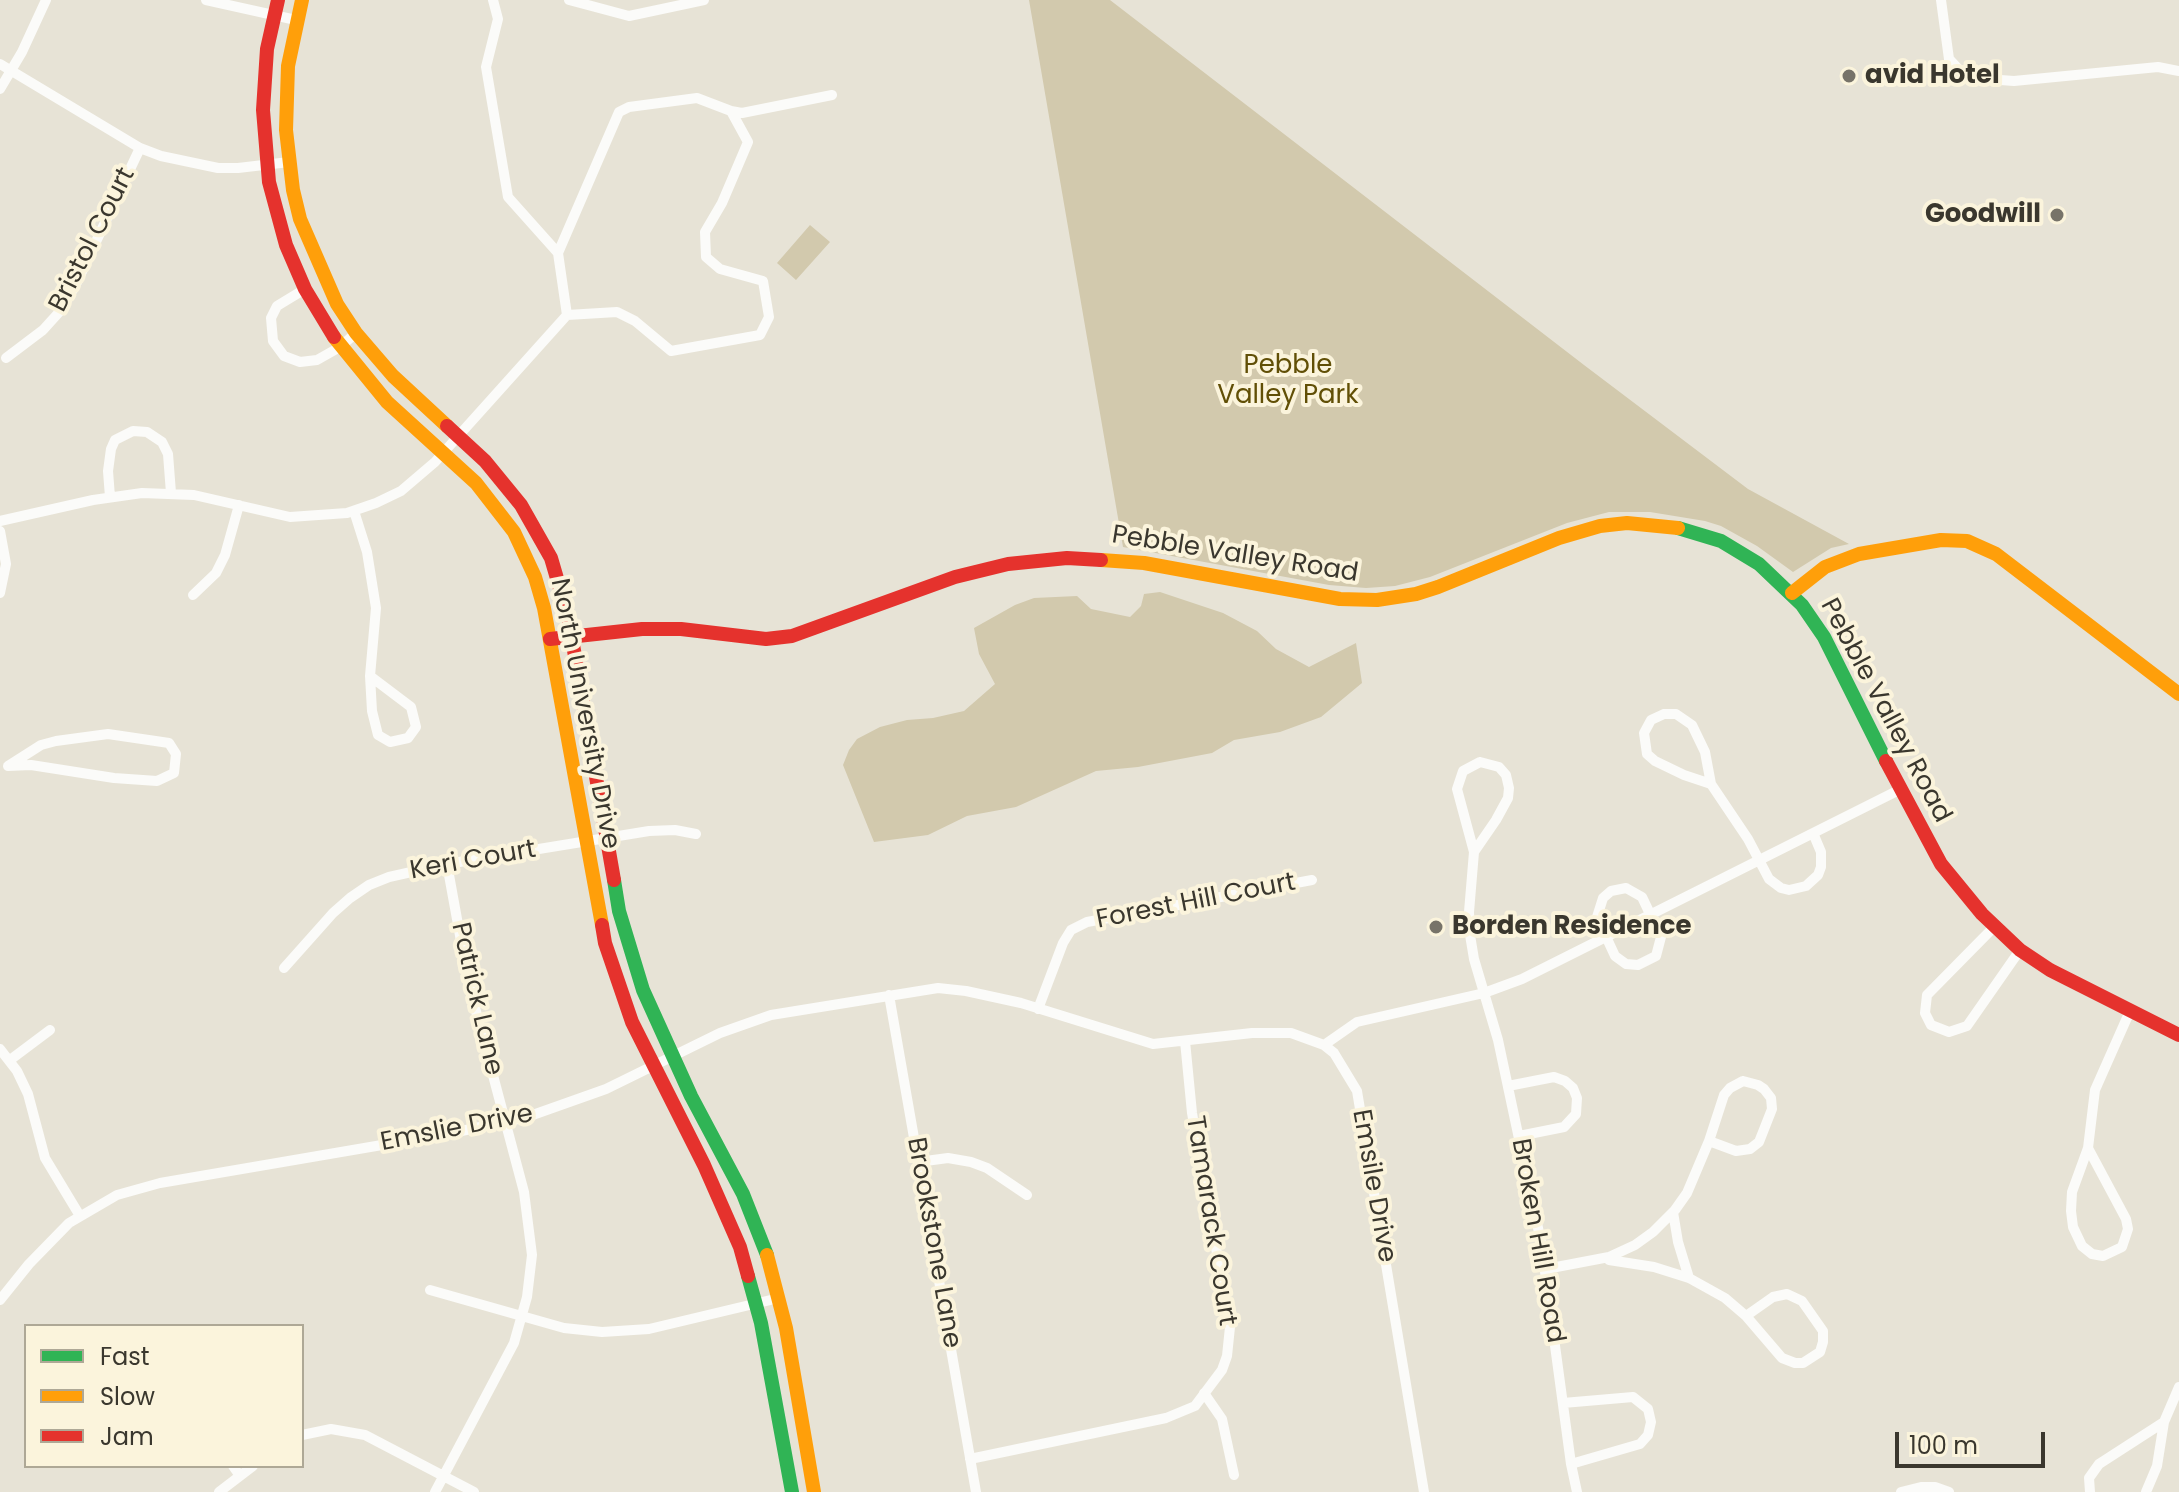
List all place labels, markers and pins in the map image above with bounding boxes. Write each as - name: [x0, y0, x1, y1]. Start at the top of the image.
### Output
- place label: avid Hotel: [1865, 60, 2000, 92]
- marker: avid Hotel: [1840, 67, 1858, 85]
- place label: Goodwill: [1925, 199, 2041, 231]
- marker: Goodwill: [2048, 206, 2066, 224]
- place label: Borden Residence: [1452, 911, 1692, 943]
- marker: Borden Residence: [1427, 918, 1445, 936]

